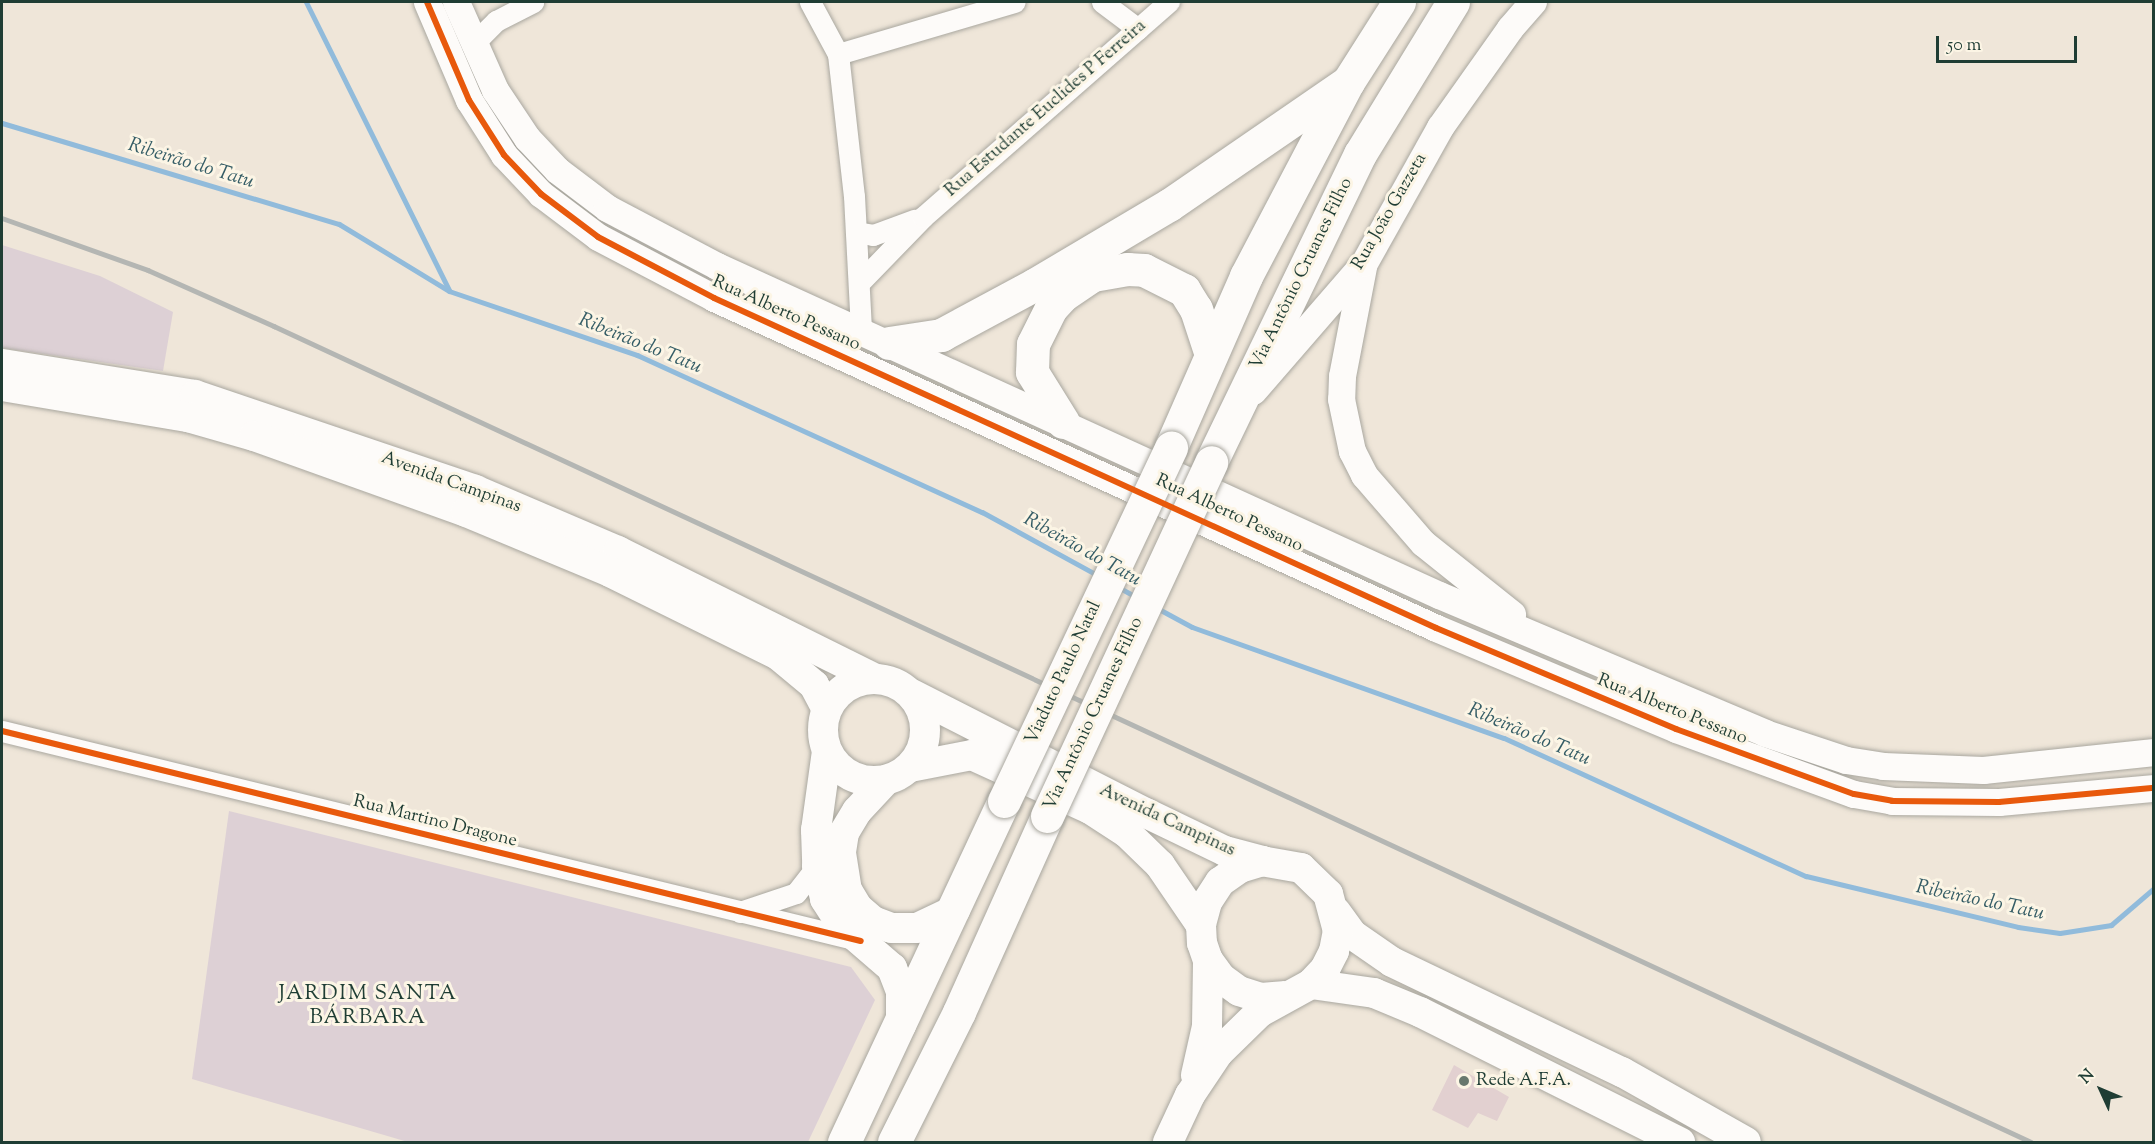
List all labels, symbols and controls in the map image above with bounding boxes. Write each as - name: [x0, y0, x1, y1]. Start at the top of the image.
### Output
- street label: Rua Estudante Euclides P Ferreira: [941, 16, 1151, 202]
- scale bar: [1939, 24, 2080, 62]
- text: 50 m: [1947, 33, 1981, 59]
- water label: Ribeirão do Tatu: [125, 133, 257, 195]
- street label: Rua João Gazzeta: [1348, 150, 1432, 274]
- street label: Via Antônio Cruanes Filho: [1246, 175, 1358, 373]
- street label: Rua Alberto Pessano: [709, 272, 863, 356]
- water label: Ribeirão do Tatu: [575, 308, 705, 380]
- street label: Avenida Campinas: [378, 448, 524, 518]
- street label: Rua Alberto Pessano: [1152, 470, 1306, 558]
- water label: Ribeirão do Tatu: [1019, 508, 1145, 592]
- street label: Viaduto Paulo Natal: [1021, 598, 1107, 748]
- street label: Via Antônio Cruanes Filho: [1040, 614, 1148, 814]
- street label: Rua Alberto Pessano: [1594, 670, 1750, 750]
- water label: Ribeirão do Tatu: [1464, 698, 1594, 772]
- street label: Avenida Campinas: [1096, 780, 1238, 862]
- street label: Rua Martino Dragone: [351, 791, 519, 853]
- water label: Ribeirão do Tatu: [1914, 876, 2046, 926]
- district label: JARDIM SANTA BÁRBARA: [278, 981, 458, 1031]
- north arrow: [2071, 1060, 2131, 1120]
- text: N: [2075, 1065, 2100, 1090]
- place label: Rede A.F.A.: [1476, 1070, 1571, 1092]
- marker: Rede A.F.A.: [1457, 1074, 1471, 1088]

